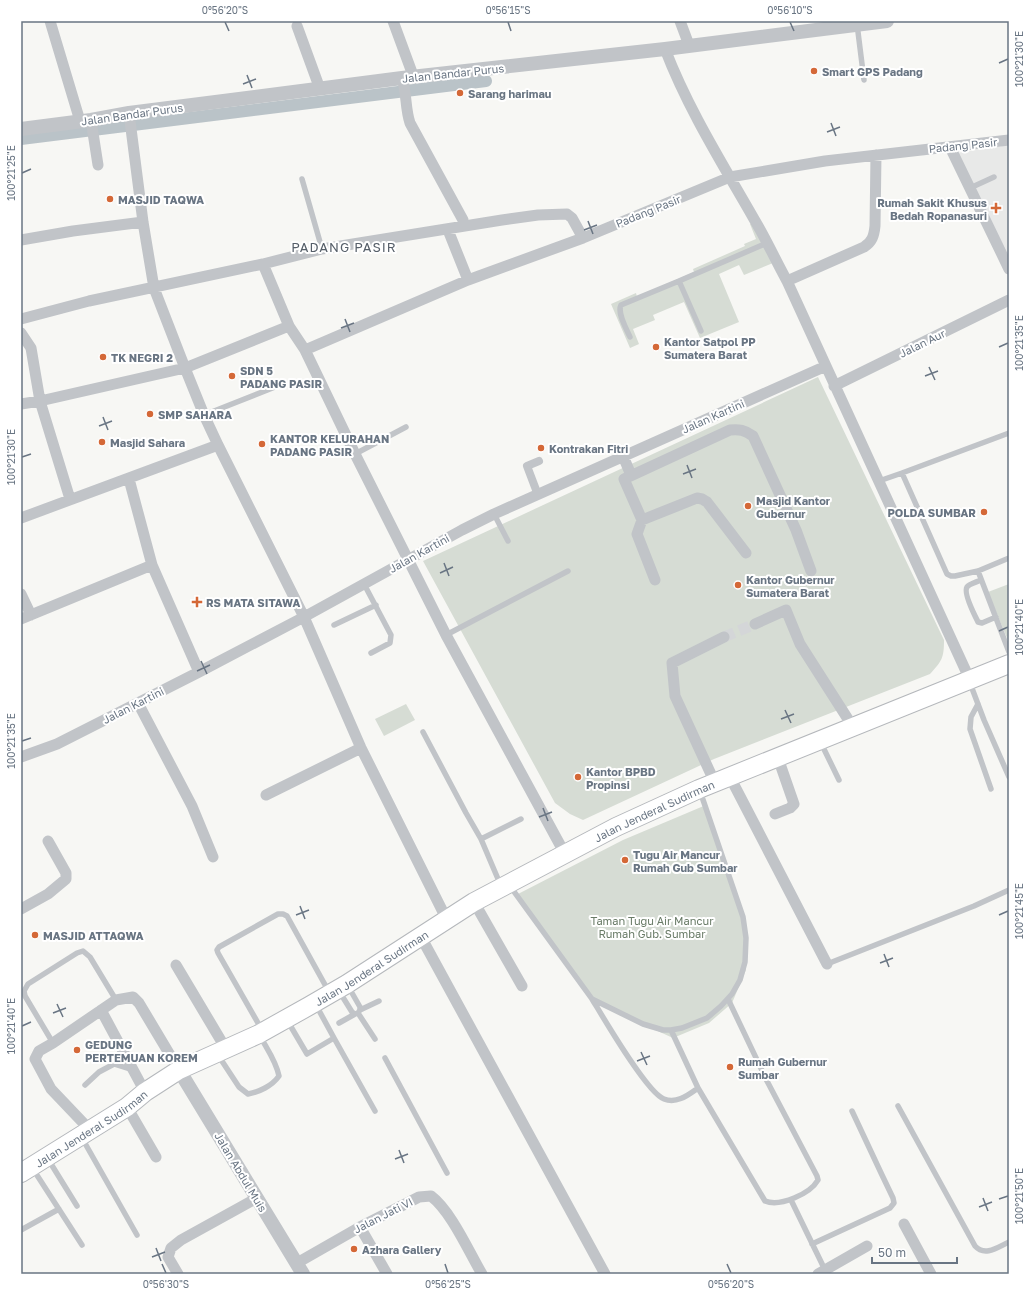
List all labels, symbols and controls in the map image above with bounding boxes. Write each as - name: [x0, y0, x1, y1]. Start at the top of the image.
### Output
- text: 0°56'20"S: [202, 4, 248, 16]
- text: 0°56'15"S: [485, 4, 531, 16]
- text: 0°56'10"S: [767, 4, 813, 16]
- text: 100°21'30"E: [1013, 31, 1025, 87]
- street label: Jalan Bandar Purus: [401, 61, 505, 85]
- place label: Smart GPS Padang: [822, 65, 923, 78]
- marker: Smart GPS Padang: [809, 66, 819, 76]
- place label: Sarang harimau: [468, 87, 551, 100]
- marker: Sarang harimau: [455, 88, 465, 98]
- street label: Jalan Bandar Purus: [80, 100, 184, 128]
- street label: Padang Pasir: [928, 135, 999, 155]
- text: 100°21'25"E: [5, 145, 17, 201]
- street label: Padang Pasir: [614, 192, 683, 230]
- place label: MASJID TAQWA: [118, 193, 204, 206]
- marker: MASJID TAQWA: [105, 194, 115, 204]
- place label: Rumah Sakit Khusus Bedah Ropanasuri: [877, 196, 987, 222]
- marker: Rumah Sakit Khusus Bedah Ropanasuri: [990, 202, 1002, 214]
- district label: PADANG PASIR: [291, 239, 397, 255]
- text: 100°21'35"E: [1013, 315, 1025, 371]
- street label: Jalan Aur: [897, 326, 948, 360]
- place label: Kantor Satpol PP Sumatera Barat: [664, 335, 756, 361]
- marker: Kantor Satpol PP Sumatera Barat: [651, 342, 661, 352]
- place label: TK NEGRI 2: [111, 351, 173, 364]
- marker: TK NEGRI 2: [98, 352, 108, 362]
- place label: SDN 5 PADANG PASIR: [240, 364, 323, 390]
- marker: SDN 5 PADANG PASIR: [227, 371, 237, 381]
- street label: Jalan Kartini: [680, 396, 746, 436]
- place label: SMP SAHARA: [158, 408, 232, 421]
- marker: SMP SAHARA: [145, 409, 155, 419]
- text: 100°21'30"E: [5, 429, 17, 485]
- place label: KANTOR KELURAHAN PADANG PASIR: [270, 432, 389, 458]
- place label: Masjid Sahara: [110, 436, 185, 449]
- marker: Masjid Sahara: [97, 437, 107, 447]
- marker: KANTOR KELURAHAN PADANG PASIR: [257, 439, 267, 449]
- place label: Kontrakan Fitri: [549, 442, 628, 455]
- marker: Kontrakan Fitri: [536, 443, 546, 453]
- place label: Masjid Kantor Gubernur: [756, 494, 831, 520]
- marker: Masjid Kantor Gubernur: [743, 501, 753, 511]
- place label: POLDA SUMBAR: [888, 506, 976, 519]
- marker: POLDA SUMBAR: [979, 507, 989, 517]
- street label: Jalan Kartini: [387, 531, 451, 575]
- place label: Kantor Gubernur Sumatera Barat: [746, 573, 835, 599]
- marker: Kantor Gubernur Sumatera Barat: [733, 580, 743, 590]
- marker: RS MATA SITAWA: [191, 596, 203, 608]
- place label: RS MATA SITAWA: [206, 596, 300, 609]
- text: 100°21'40"E: [1013, 599, 1025, 655]
- street label: Jalan Kartini: [100, 684, 166, 726]
- text: 100°21'35"E: [5, 713, 17, 769]
- place label: Kantor BPBD Propinsi: [586, 765, 656, 791]
- marker: Kantor BPBD Propinsi: [573, 772, 583, 782]
- street label: Jalan Jenderal Sudirman: [592, 777, 716, 844]
- place label: Tugu Air Mancur Rumah Gub Sumbar: [633, 848, 738, 874]
- marker: Tugu Air Mancur Rumah Gub Sumbar: [620, 855, 630, 865]
- text: 100°21'45"E: [1013, 883, 1025, 939]
- park label: Taman Tugu Air Mancur Rumah Gub. Sumbar: [591, 914, 714, 940]
- street label: Jalan Jenderal Sudirman: [312, 927, 430, 1008]
- place label: MASJID ATTAQWA: [43, 929, 144, 942]
- marker: MASJID ATTAQWA: [30, 930, 40, 940]
- text: 100°21'40"E: [5, 998, 17, 1054]
- place label: GEDUNG PERTEMUAN KOREM: [85, 1038, 198, 1064]
- marker: GEDUNG PERTEMUAN KOREM: [72, 1045, 82, 1055]
- place label: Rumah Gubernur Sumbar: [738, 1055, 828, 1081]
- marker: Rumah Gubernur Sumbar: [725, 1062, 735, 1072]
- street label: Jalan Jenderal Sudirman: [32, 1087, 149, 1169]
- street label: Jalan Abdul Muis: [212, 1130, 270, 1214]
- text: 100°21'50"E: [1013, 1168, 1025, 1224]
- street label: Jalan Jati VI: [351, 1195, 415, 1235]
- scale bar: [872, 1239, 957, 1265]
- place label: Azhara Gallery: [362, 1243, 442, 1256]
- marker: Azhara Gallery: [349, 1244, 359, 1254]
- text: 50 m: [878, 1245, 906, 1260]
- text: 0°56'30"S: [143, 1278, 189, 1290]
- text: 0°56'25"S: [425, 1278, 471, 1290]
- text: 0°56'20"S: [708, 1278, 754, 1290]

